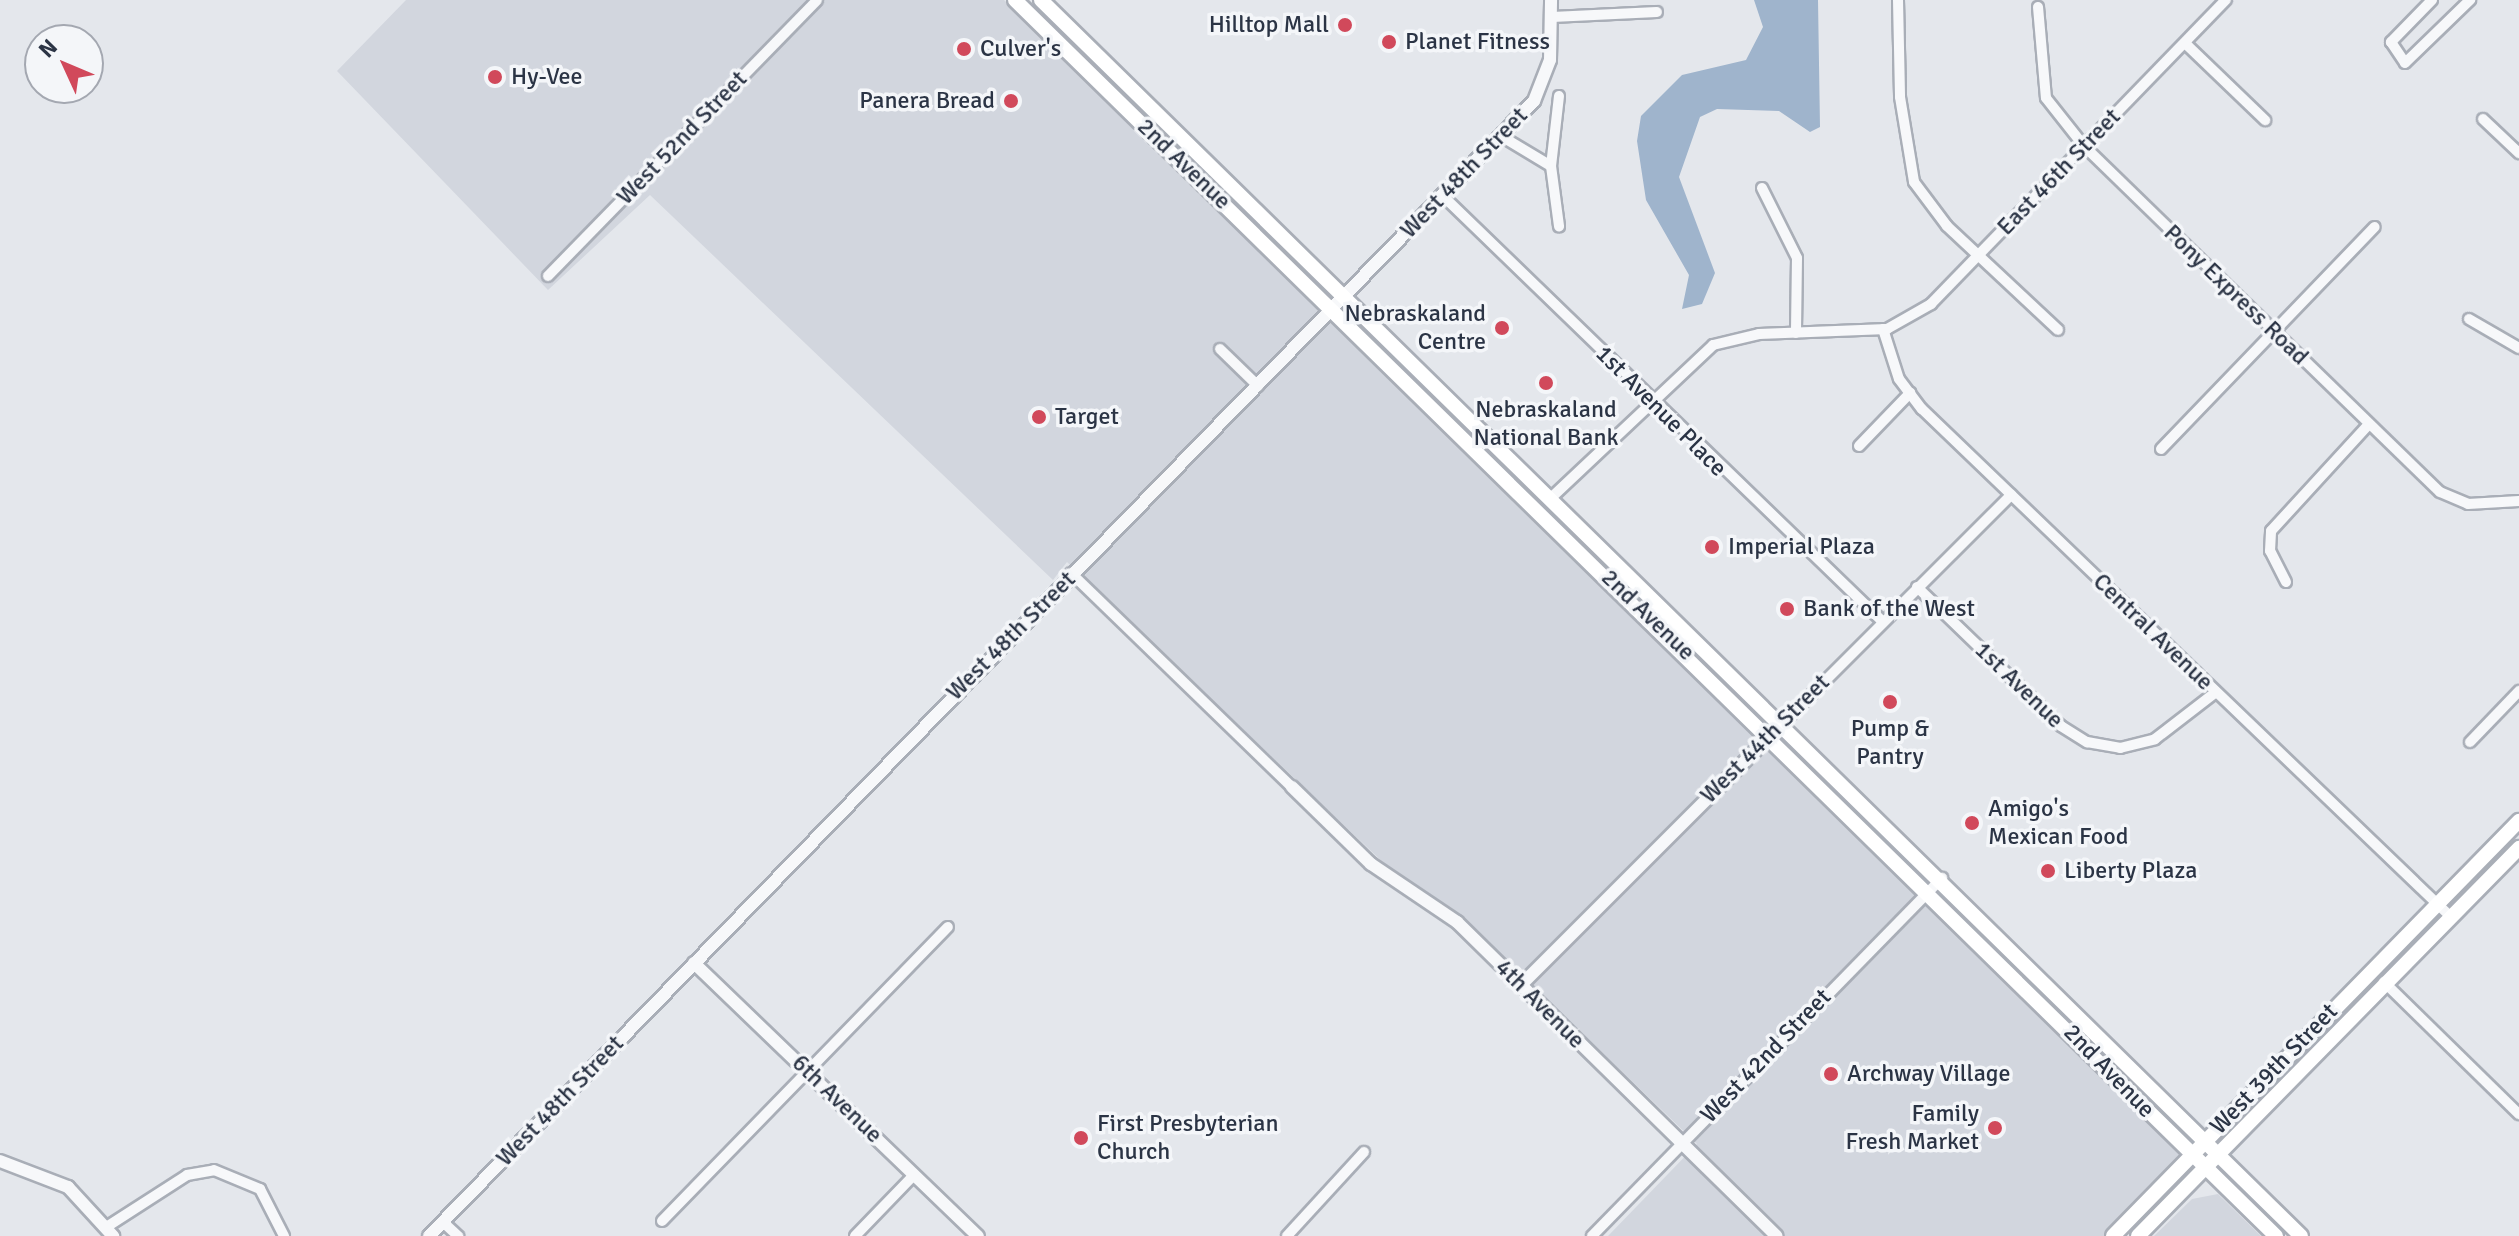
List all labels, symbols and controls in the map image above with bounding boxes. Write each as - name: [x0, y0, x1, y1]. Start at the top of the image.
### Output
- place label: Hilltop Mall: [1209, 11, 1329, 39]
- marker: Hilltop Mall: [1336, 16, 1354, 34]
- north arrow: [24, 24, 104, 104]
- place label: Planet Fitness: [1405, 28, 1550, 56]
- text: N: [33, 33, 63, 63]
- marker: Planet Fitness: [1380, 33, 1398, 51]
- place label: Culver's: [980, 35, 1061, 63]
- marker: Culver's: [955, 40, 973, 58]
- place label: Hy-Vee: [511, 63, 583, 91]
- street label: West 52nd Street: [611, 65, 753, 211]
- marker: Hy-Vee: [486, 68, 504, 86]
- place label: Panera Bread: [859, 87, 995, 115]
- marker: Panera Bread: [1002, 92, 1020, 110]
- street label: West 48th Street: [1394, 102, 1534, 244]
- street label: East 46th Street: [1991, 103, 2127, 241]
- street label: 2nd Avenue: [1131, 112, 1237, 216]
- street label: Pony Express Road: [2158, 219, 2314, 371]
- place label: Nebraskaland Centre: [1344, 300, 1486, 356]
- marker: Nebraskaland Centre: [1493, 319, 1511, 337]
- street label: 1st Avenue Place: [1589, 339, 1733, 483]
- marker: Nebraskaland National Bank: [1537, 374, 1555, 392]
- place label: Nebraskaland National Bank: [1473, 396, 1619, 452]
- place label: Target: [1055, 403, 1119, 431]
- marker: Target: [1030, 408, 1048, 426]
- place label: Imperial Plaza: [1728, 533, 1875, 561]
- marker: Imperial Plaza: [1703, 538, 1721, 556]
- street label: 2nd Avenue: [1595, 563, 1701, 667]
- street label: West 48th Street: [940, 565, 1082, 707]
- street label: Central Avenue: [2087, 567, 2219, 697]
- place label: Bank of the West: [1803, 595, 1975, 623]
- marker: Bank of the West: [1778, 600, 1796, 618]
- street label: 1st Avenue: [1969, 636, 2069, 734]
- street label: West 44th Street: [1694, 668, 1836, 810]
- marker: Pump & Pantry: [1881, 693, 1899, 711]
- place label: Pump & Pantry: [1851, 715, 1929, 771]
- place label: Amigo's Mexican Food: [1988, 795, 2128, 851]
- marker: Amigo's Mexican Food: [1963, 814, 1981, 832]
- place label: Liberty Plaza: [2064, 857, 2197, 885]
- marker: Liberty Plaza: [2039, 862, 2057, 880]
- street label: 4th Avenue: [1489, 953, 1591, 1055]
- street label: West 42nd Street: [1695, 983, 1837, 1129]
- street label: West 39th Street: [2204, 998, 2344, 1140]
- street label: 2nd Avenue: [2057, 1018, 2161, 1124]
- street label: West 48th Street: [490, 1030, 630, 1172]
- street label: 6th Avenue: [786, 1049, 888, 1149]
- place label: Archway Village: [1847, 1060, 2010, 1088]
- marker: Archway Village: [1822, 1065, 1840, 1083]
- place label: Family Fresh Market: [1845, 1100, 1979, 1156]
- place label: First Presbyterian Church: [1097, 1110, 1279, 1166]
- marker: Family Fresh Market: [1986, 1119, 2004, 1137]
- marker: First Presbyterian Church: [1072, 1129, 1090, 1147]

